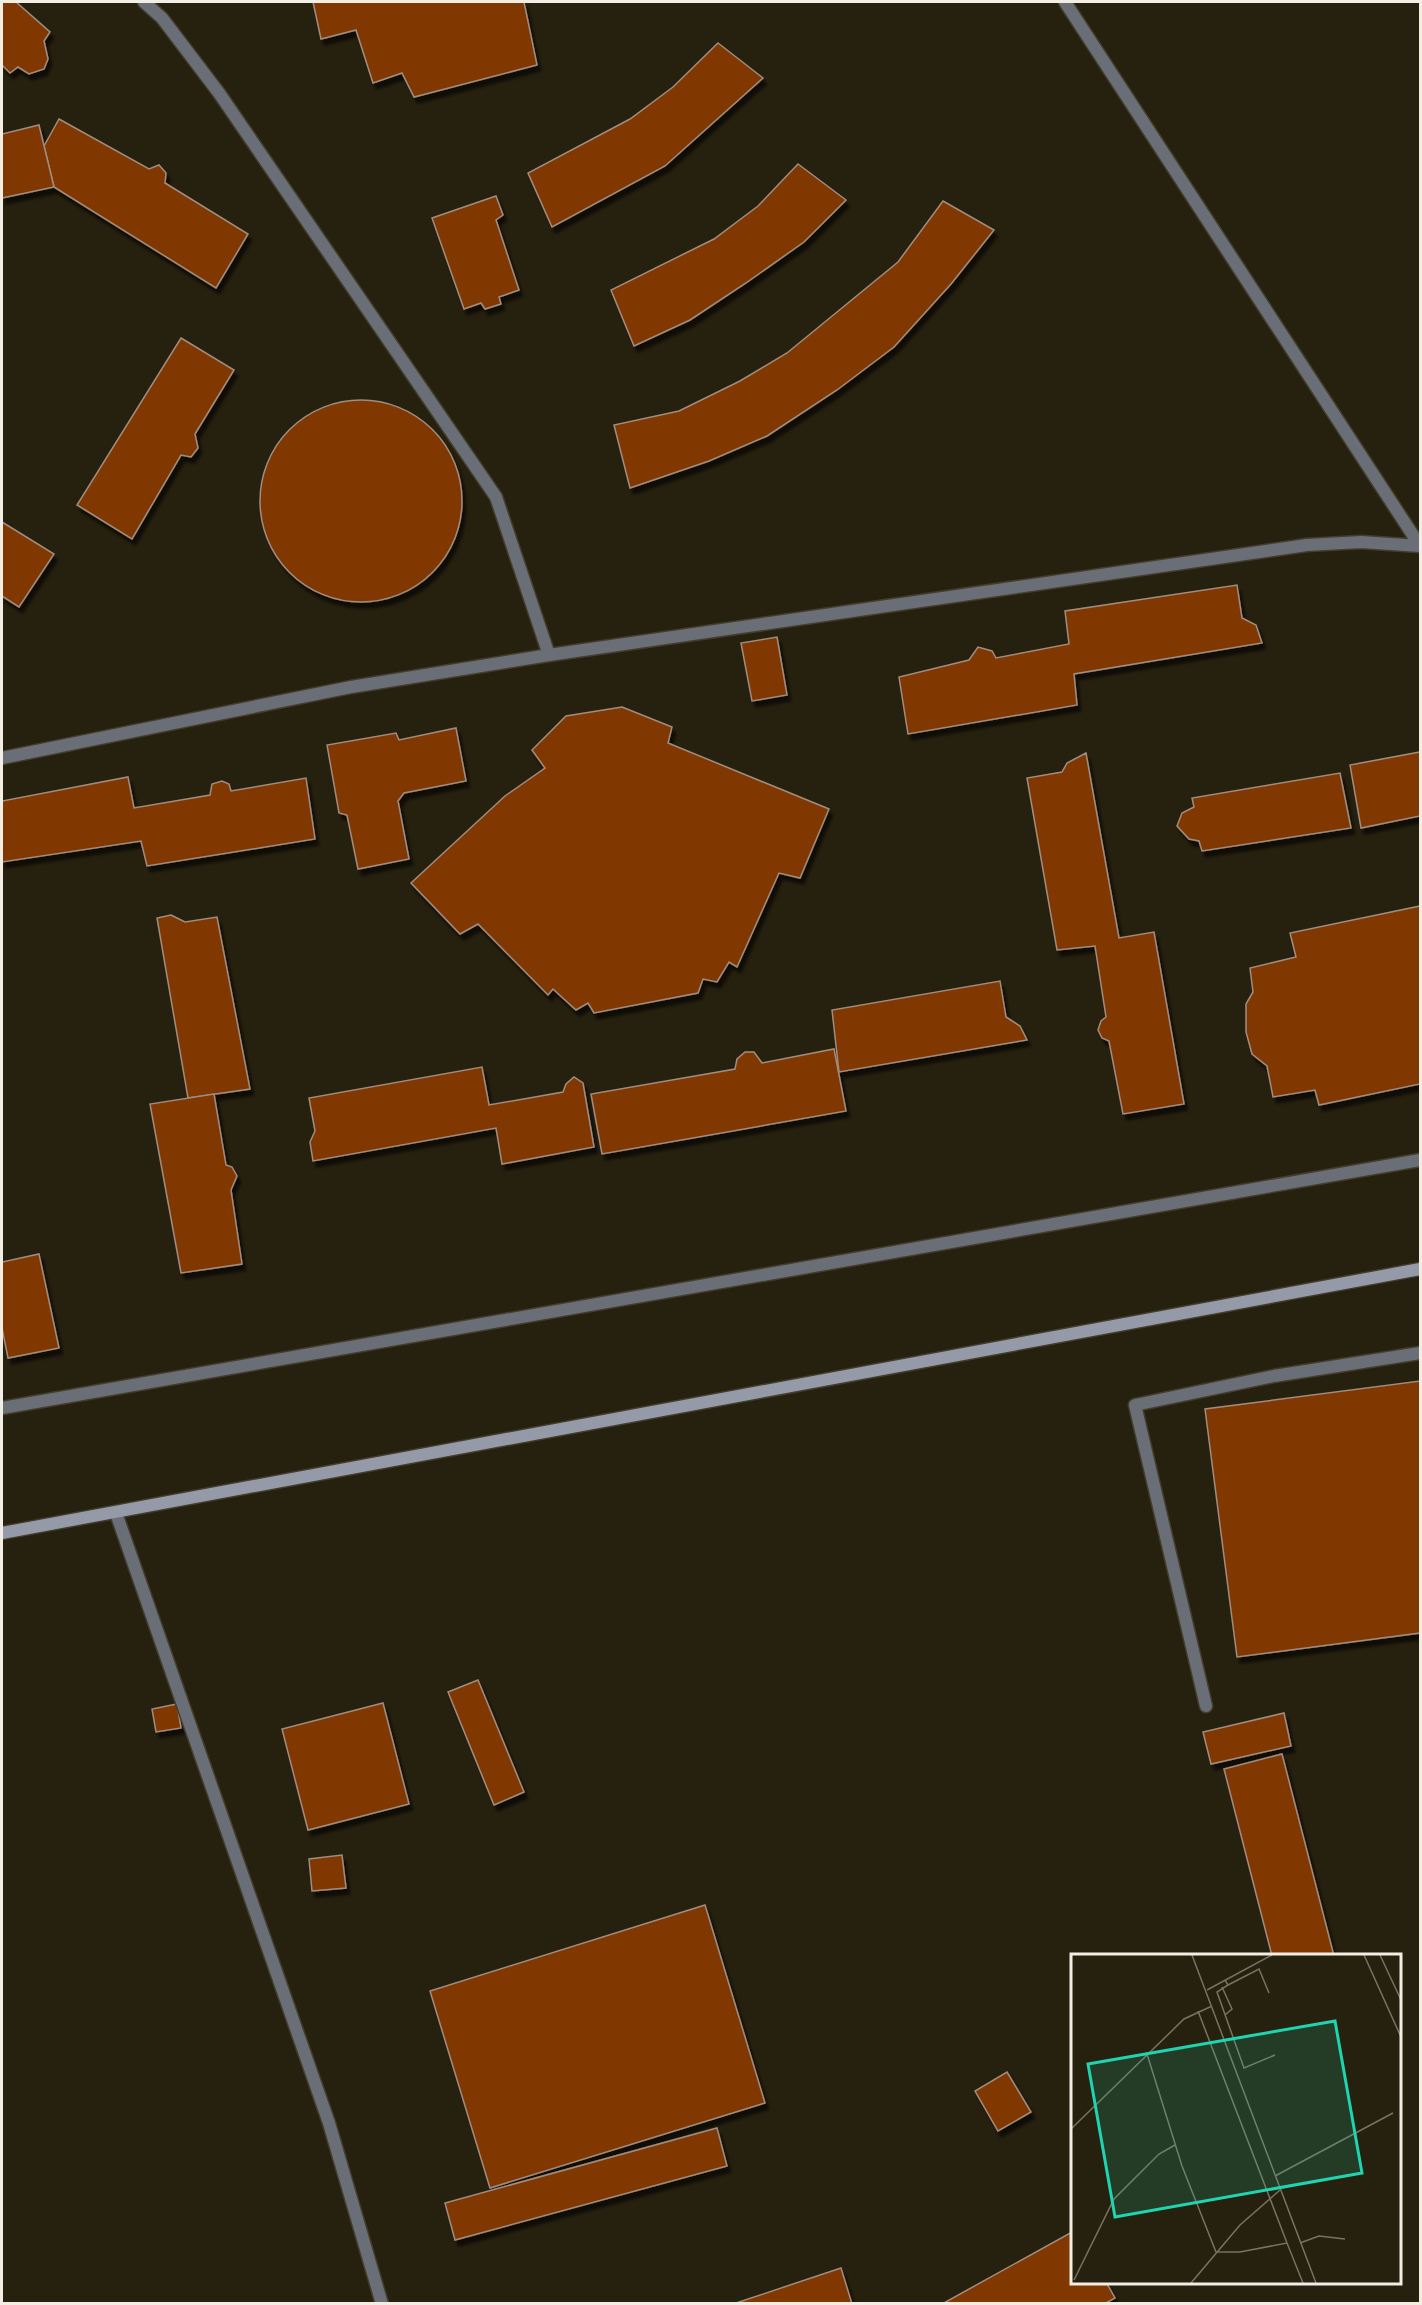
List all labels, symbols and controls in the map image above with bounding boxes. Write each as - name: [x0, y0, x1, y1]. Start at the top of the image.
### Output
- inset map: [1071, 1954, 1401, 2284]

